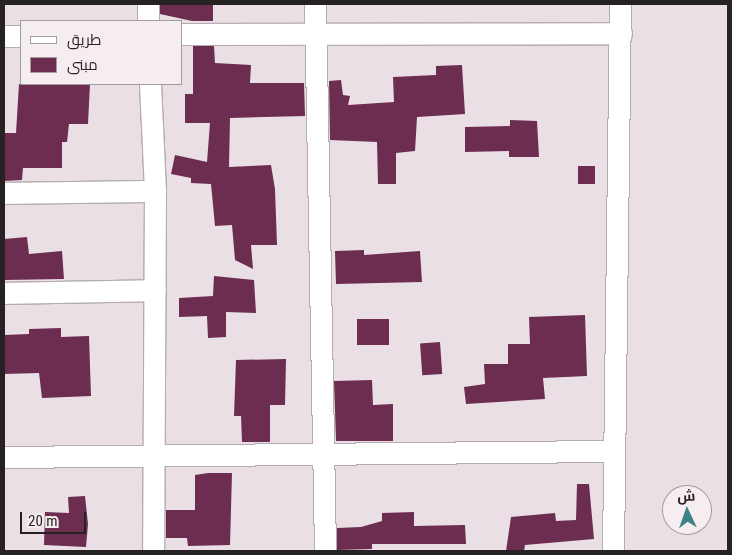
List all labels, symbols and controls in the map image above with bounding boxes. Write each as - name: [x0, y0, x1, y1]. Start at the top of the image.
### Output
- legend: [20, 20, 182, 85]
- text: طريق: [67, 31, 101, 49]
- text: مبنى: [67, 56, 98, 74]
- north arrow: [662, 485, 712, 535]
- text: ش: [677, 488, 696, 504]
- scale bar: [22, 502, 89, 534]
- text: 20 m: [28, 512, 58, 530]

